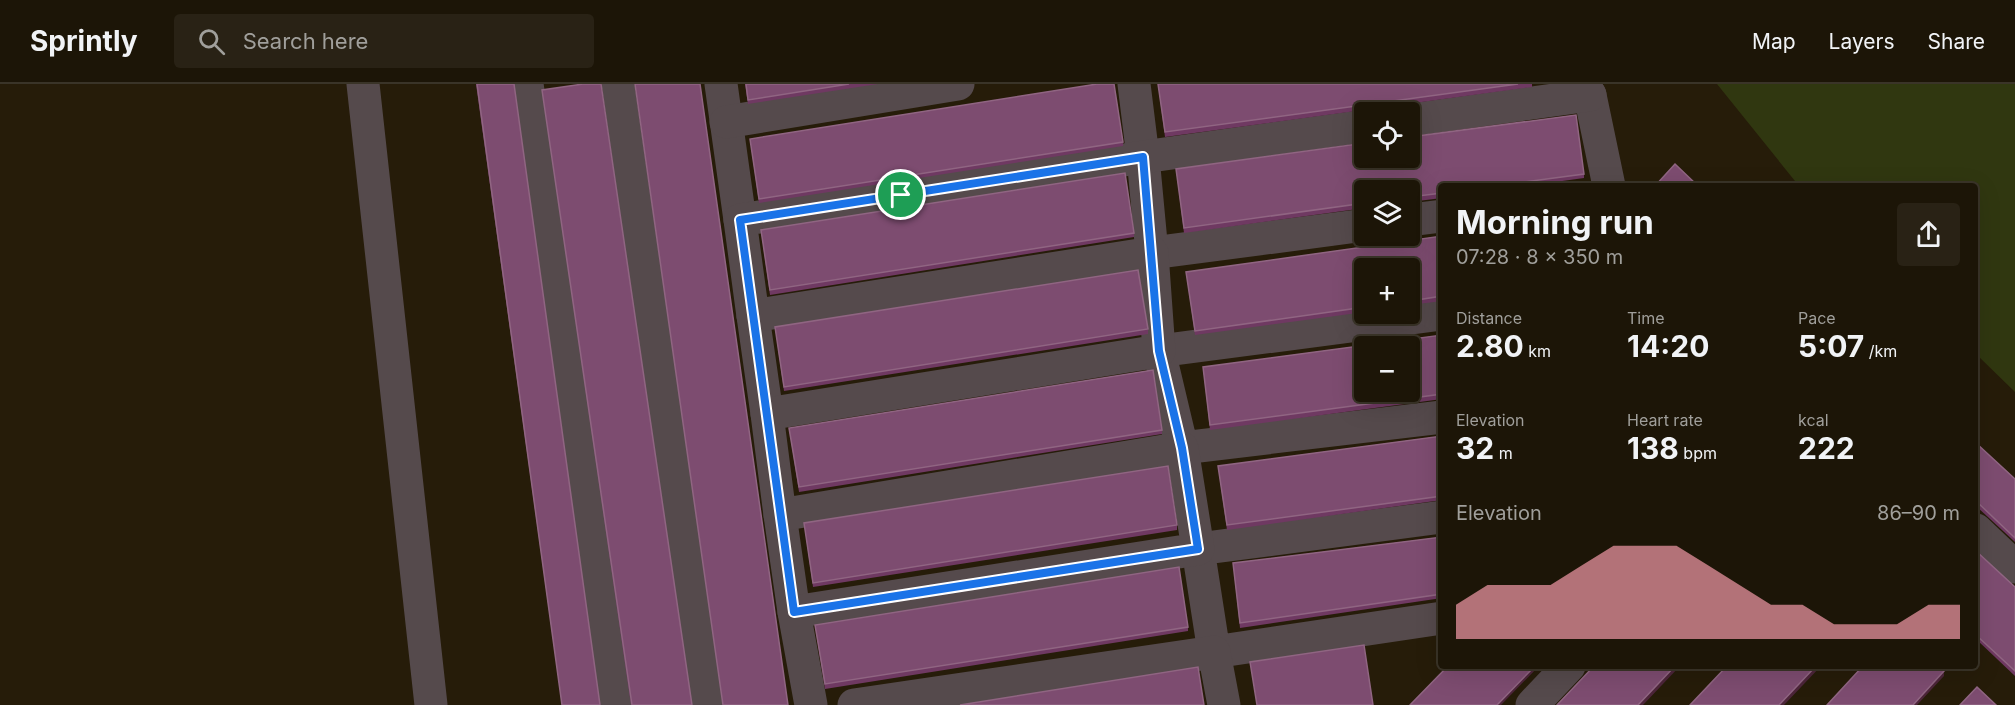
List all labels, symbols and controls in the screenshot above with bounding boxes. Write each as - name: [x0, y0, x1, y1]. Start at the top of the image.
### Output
- search box: [174, 14, 594, 68]
- text: Sprintly: [30, 24, 138, 58]
- icon: search: [195, 25, 228, 58]
- text: Search here: [243, 28, 368, 54]
- text: Map: [1752, 29, 1796, 54]
- text: Layers: [1829, 29, 1895, 54]
- text: Share: [1928, 29, 1985, 54]
- map controls: [1354, 102, 1420, 402]
- button: locate: [1354, 102, 1420, 168]
- pin: [875, 169, 926, 220]
- icon: arrive: [884, 178, 917, 211]
- button: layers: [1354, 180, 1420, 246]
- text: Morning run: [1456, 202, 1654, 242]
- button: share: [1897, 203, 1960, 266]
- text: 07:28 · 8 × 350 m: [1456, 245, 1623, 269]
- button: +: [1354, 258, 1420, 324]
- text: Distance: [1456, 308, 1522, 328]
- text: Time: [1627, 308, 1665, 328]
- text: Pace: [1798, 308, 1836, 328]
- text: 2.80: [1456, 328, 1524, 364]
- text: 14:20: [1627, 328, 1709, 364]
- text: 5:07: [1798, 328, 1864, 364]
- button: −: [1354, 336, 1420, 402]
- text: km: [1524, 341, 1551, 361]
- text: /km: [1864, 341, 1897, 361]
- text: Elevation: [1456, 410, 1525, 430]
- text: Heart rate: [1627, 410, 1703, 430]
- text: kcal: [1798, 410, 1829, 430]
- text: 32: [1456, 430, 1494, 466]
- text: 138: [1627, 430, 1679, 466]
- text: 222: [1798, 430, 1855, 466]
- text: m: [1494, 443, 1513, 463]
- text: bpm: [1679, 443, 1717, 463]
- text: Elevation: [1456, 501, 1542, 525]
- text: 86–90 m: [1877, 501, 1960, 525]

